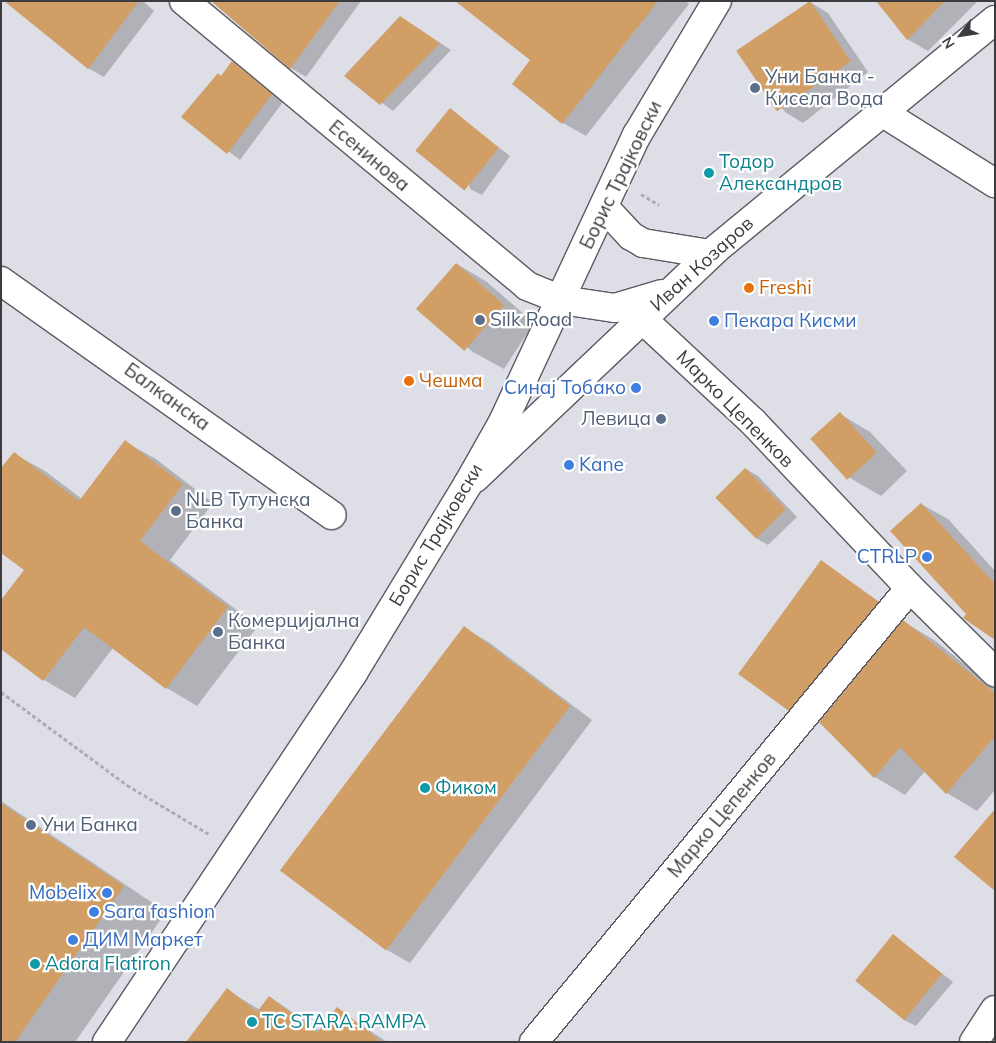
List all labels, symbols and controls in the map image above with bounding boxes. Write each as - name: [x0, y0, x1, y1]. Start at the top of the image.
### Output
- north arrow: [936, 10, 986, 60]
- text: N: [938, 34, 959, 52]
- place label: Уни Банка - Кисела Вода: [765, 66, 884, 110]
- marker: Уни Банка - Кисела Вода: [749, 82, 761, 94]
- street label: Борис Трајковски: [575, 97, 667, 253]
- street label: Есенинова: [324, 116, 414, 196]
- place label: Тодор Александров: [719, 151, 842, 195]
- marker: Тодор Александров: [703, 167, 715, 179]
- street label: Иван Козаров: [646, 212, 758, 316]
- place label: Freshi: [759, 277, 812, 299]
- marker: Freshi: [743, 282, 755, 294]
- place label: Silk Road: [490, 309, 572, 331]
- place label: Пекара Кисми: [724, 310, 856, 332]
- marker: Silk Road: [474, 314, 486, 326]
- marker: Пекара Кисми: [708, 315, 720, 327]
- street label: Марко Цепенков: [672, 346, 798, 472]
- street label: Балканска: [120, 358, 214, 436]
- place label: Чешма: [419, 370, 483, 392]
- marker: Чешма: [403, 375, 415, 387]
- place label: Синај Тобако: [504, 377, 626, 399]
- marker: Синај Тобако: [630, 382, 642, 394]
- place label: Левица: [581, 408, 651, 430]
- marker: Левица: [655, 413, 667, 425]
- place label: Kane: [579, 454, 624, 476]
- marker: Kane: [563, 459, 575, 471]
- street label: Борис Трајковски: [384, 460, 488, 610]
- place label: NLB Тутунска Банка: [186, 489, 311, 533]
- marker: NLB Тутунска Банка: [170, 505, 182, 517]
- place label: CTRLP: [857, 546, 917, 568]
- marker: CTRLP: [921, 551, 933, 563]
- place label: Комерцијална Банка: [228, 610, 360, 654]
- marker: Комерцијална Банка: [212, 626, 224, 638]
- street label: Марко Цепенков: [663, 748, 781, 882]
- place label: Фиком: [435, 777, 497, 799]
- marker: Фиком: [419, 782, 431, 794]
- place label: Уни Банка: [41, 814, 138, 836]
- marker: Уни Банка: [25, 819, 37, 831]
- place label: Mobelix: [29, 882, 97, 904]
- marker: Mobelix: [101, 887, 113, 899]
- place label: Sara fashion: [104, 901, 215, 923]
- marker: Sara fashion: [88, 906, 100, 918]
- place label: ДИМ Маркет: [83, 929, 203, 951]
- marker: ДИМ Маркет: [67, 934, 79, 946]
- place label: Adora Flatiron: [45, 953, 171, 975]
- marker: Adora Flatiron: [29, 958, 41, 970]
- place label: TC STARA RAMPA: [262, 1011, 426, 1033]
- marker: TC STARA RAMPA: [246, 1016, 258, 1028]

